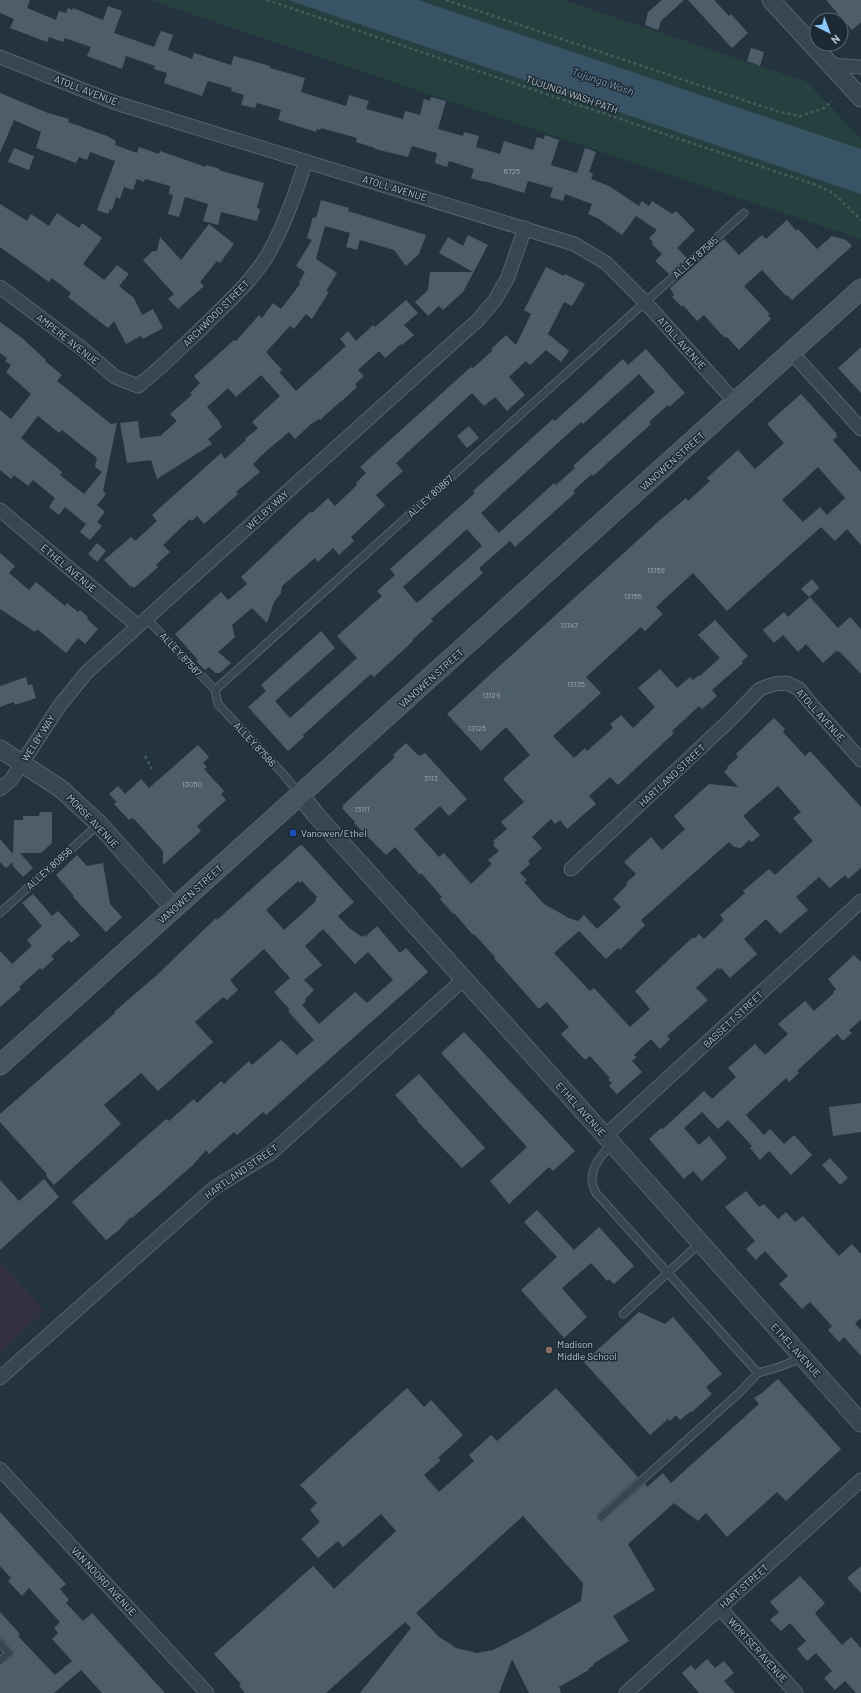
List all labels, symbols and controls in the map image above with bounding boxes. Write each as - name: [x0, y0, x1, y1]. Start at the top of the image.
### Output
- north arrow: [809, 12, 849, 52]
- text: N: [829, 33, 843, 47]
- water label: Tujunga Wash: [570, 64, 636, 98]
- street label: ATOLL AVENUE: [53, 72, 119, 108]
- street label: TUJUNGA WASH PATH: [524, 73, 620, 115]
- house number: 6725: [504, 166, 520, 176]
- street label: ATOLL AVENUE: [361, 172, 429, 204]
- street label: ALLEY 87585: [670, 234, 720, 280]
- street label: ARCHWOOD STREET: [180, 277, 252, 349]
- street label: AMPERE AVENUE: [34, 311, 102, 367]
- street label: ATOLL AVENUE: [655, 314, 709, 372]
- street label: VANOWEN STREET: [637, 429, 707, 493]
- street label: ALLEY 80867: [405, 472, 455, 520]
- street label: WELBY WAY: [243, 488, 291, 532]
- street label: ETHEL AVENUE: [39, 541, 99, 595]
- house number: 13159: [647, 565, 665, 575]
- house number: 13155: [624, 591, 642, 601]
- house number: 13147: [560, 620, 578, 630]
- street label: ALLEY 87587: [157, 629, 205, 679]
- street label: VANOWEN STREET: [396, 646, 466, 710]
- house number: 13135: [567, 679, 585, 689]
- street label: ATOLL AVENUE: [794, 686, 848, 744]
- house number: 13129: [482, 690, 500, 700]
- street label: WELBY WAY: [19, 712, 58, 763]
- street label: ALLEY 87586: [231, 719, 279, 769]
- house number: 13125: [468, 723, 486, 733]
- street label: HARTLAND STREET: [636, 741, 708, 809]
- house number: 3113: [424, 773, 438, 783]
- house number: 13050: [182, 779, 202, 789]
- street label: MORSE AVENUE: [64, 792, 122, 850]
- house number: 13111: [354, 804, 370, 814]
- place label: Vanowen/Ethel: [301, 827, 366, 839]
- marker: Vanowen/Ethel: [288, 828, 298, 838]
- street label: ALLEY 80856: [24, 844, 74, 892]
- street label: VANOWEN STREET: [155, 862, 225, 926]
- street label: BASSETT STREET: [700, 988, 766, 1050]
- street label: ETHEL AVENUE: [554, 1079, 608, 1139]
- street label: HARTLAND STREET: [202, 1141, 280, 1201]
- street label: ETHEL AVENUE: [769, 1320, 823, 1380]
- place label: Madison Middle School: [557, 1338, 617, 1362]
- marker: Madison Middle School: [544, 1345, 554, 1355]
- street label: VAN NOORD AVENUE: [69, 1544, 139, 1618]
- street label: HART STREET: [717, 1561, 771, 1611]
- street label: WORTSER AVENUE: [726, 1615, 790, 1685]

